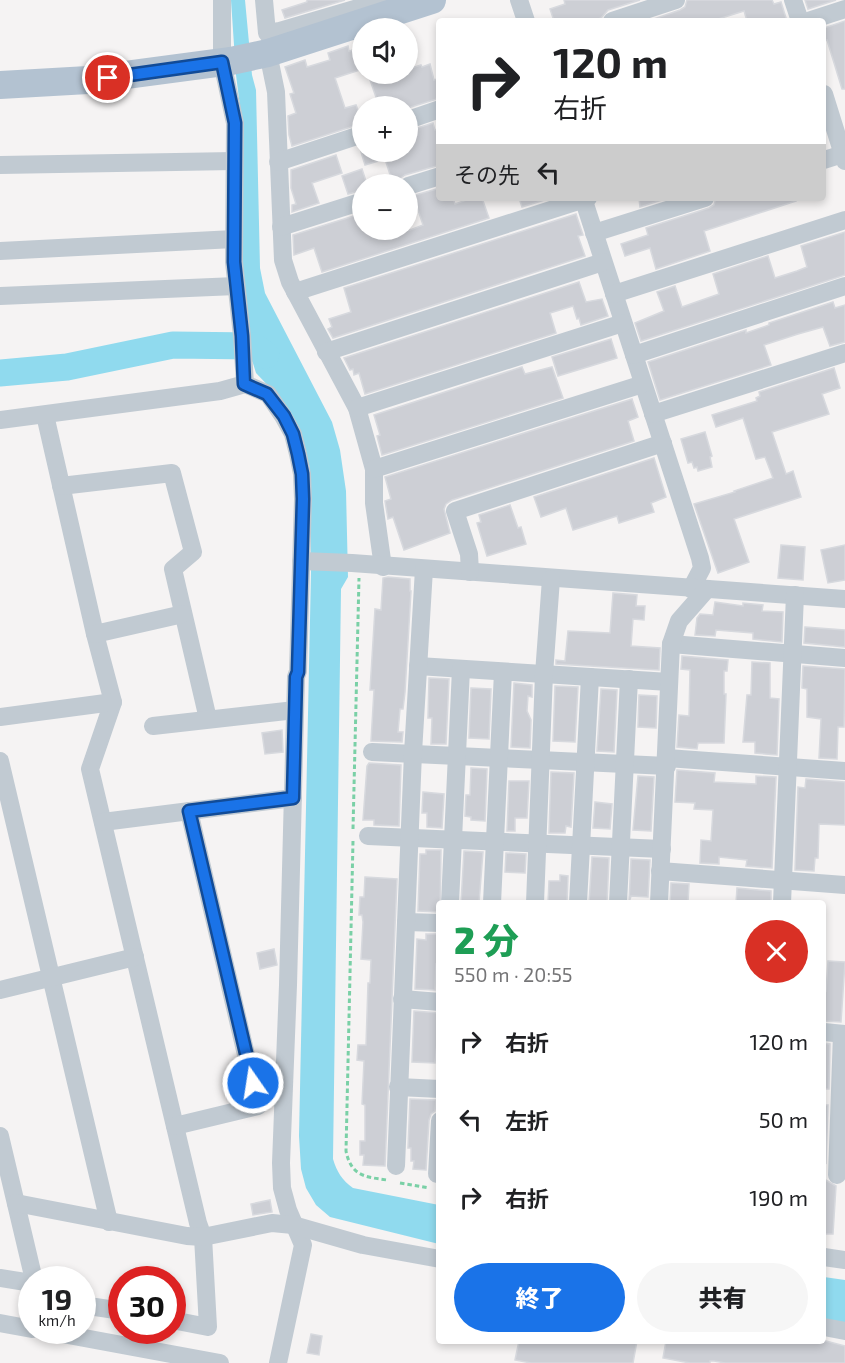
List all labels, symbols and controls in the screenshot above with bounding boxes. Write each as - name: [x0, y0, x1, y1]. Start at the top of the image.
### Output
- map controls: [352, 18, 418, 240]
- button: sound: [352, 18, 418, 84]
- text: 120 m: [553, 36, 668, 86]
- icon: right: [454, 42, 532, 120]
- pin: [82, 52, 133, 103]
- icon: arrive: [91, 61, 124, 94]
- text: 右折: [553, 91, 607, 123]
- button: +: [352, 96, 418, 162]
- icon: left: [532, 156, 565, 189]
- text: その先: [454, 161, 520, 187]
- button: −: [352, 174, 418, 240]
- text: 2 分: [454, 918, 519, 961]
- button: close: [745, 920, 808, 983]
- text: 550 m · 20:55: [454, 962, 573, 986]
- icon: right: [454, 1025, 487, 1058]
- text: 120 m: [749, 1028, 808, 1054]
- text: 右折: [505, 1029, 549, 1055]
- position arrow: [221, 1051, 285, 1115]
- icon: left: [454, 1103, 487, 1136]
- text: 50 m: [759, 1106, 808, 1132]
- text: 左折: [505, 1107, 549, 1133]
- icon: right: [454, 1181, 487, 1214]
- text: 190 m: [749, 1184, 808, 1210]
- text: 右折: [505, 1185, 549, 1211]
- button: 終了: [454, 1263, 625, 1332]
- button: 共有: [637, 1263, 808, 1332]
- speed limit sign: 30: [108, 1266, 186, 1344]
- text: 19: [42, 1280, 72, 1316]
- text: km/h: [38, 1311, 76, 1329]

